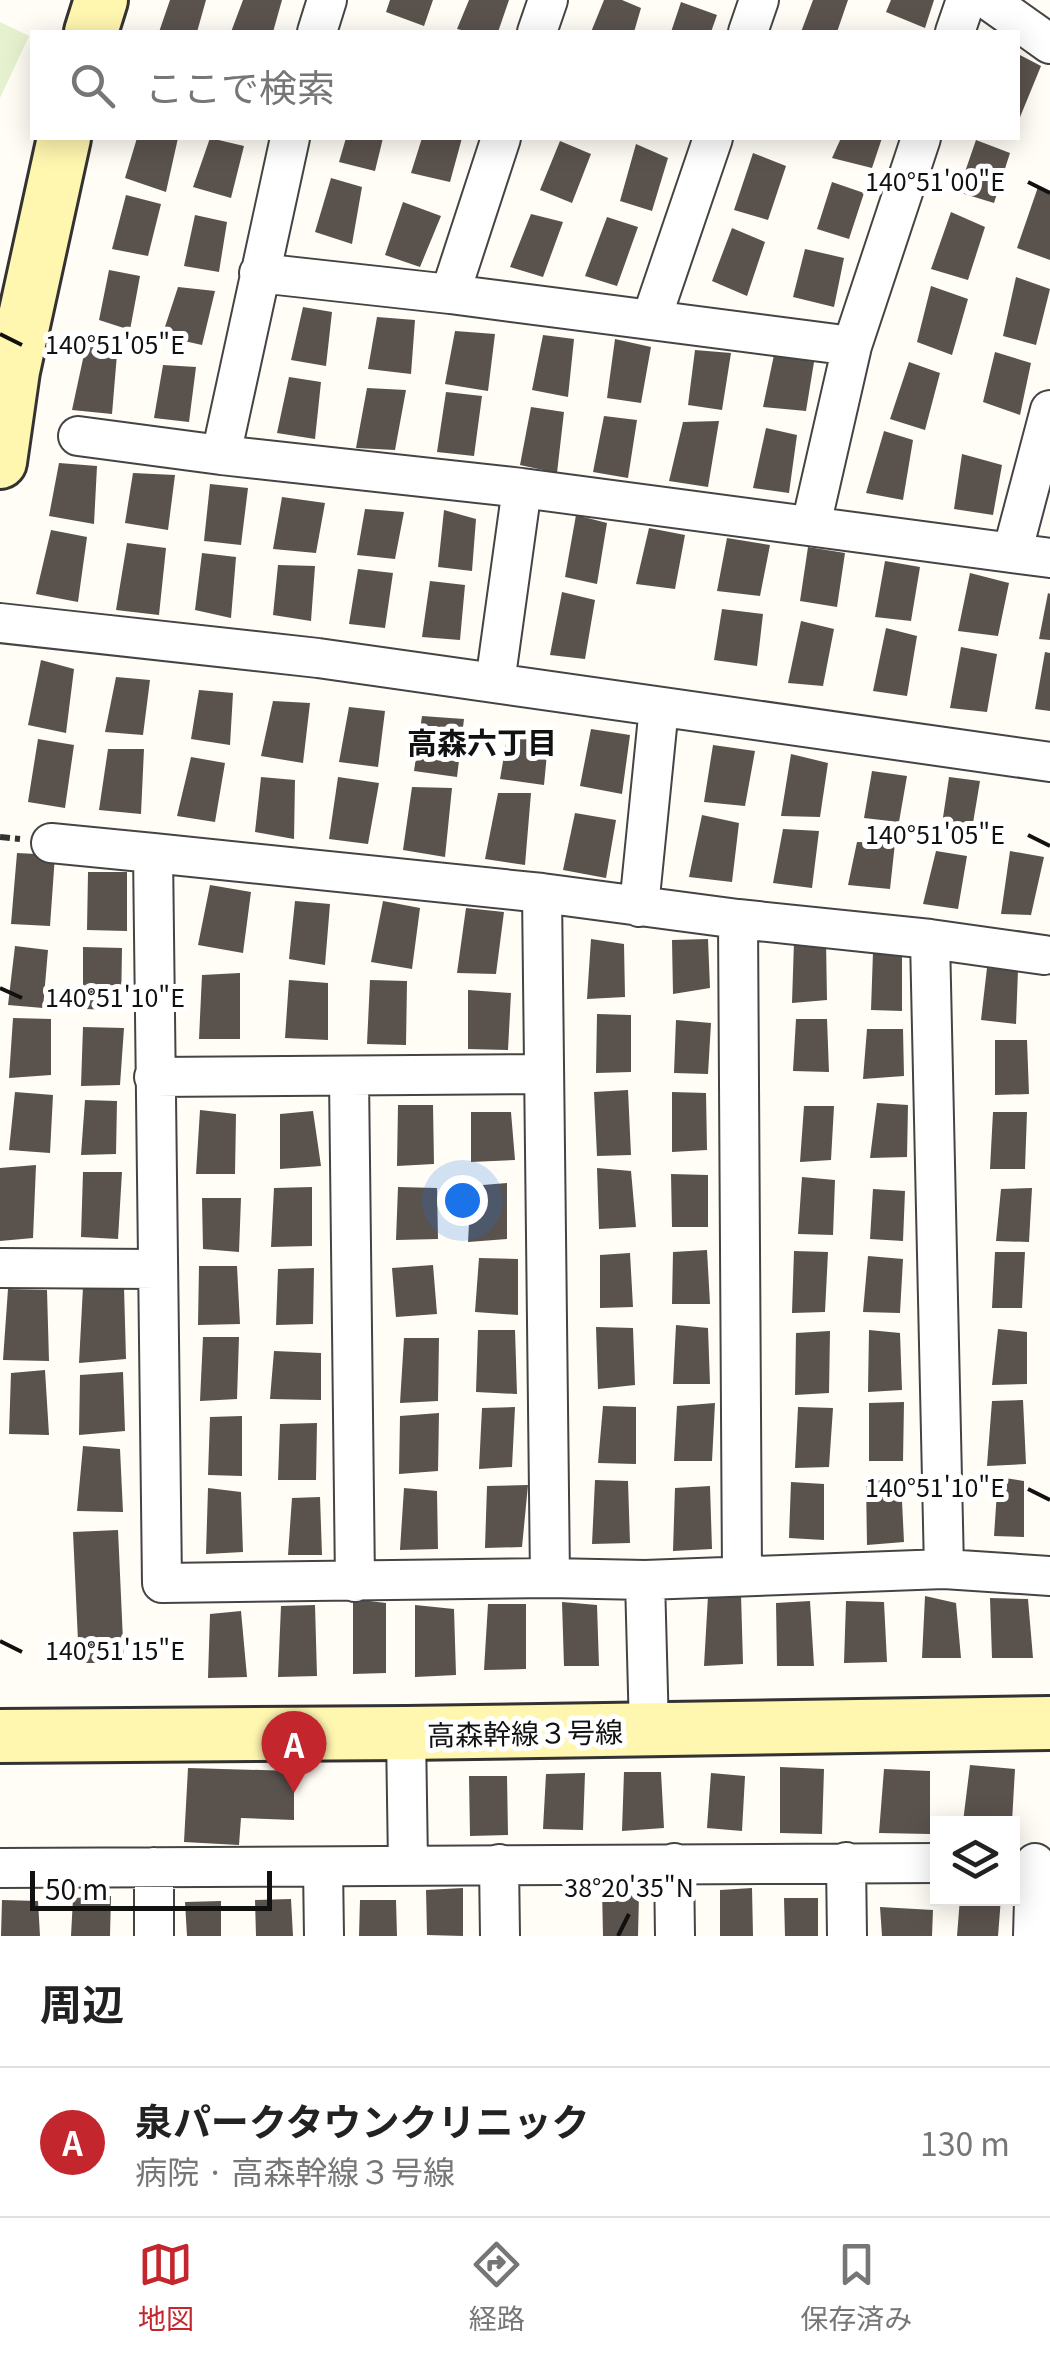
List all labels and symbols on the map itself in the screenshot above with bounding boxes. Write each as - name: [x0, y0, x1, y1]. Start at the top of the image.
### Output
- text: 140°51'00"E: [865, 162, 1005, 198]
- text: 140°51'05"E: [45, 325, 185, 361]
- district label: 高森六丁目: [407, 719, 557, 763]
- text: 140°51'05"E: [865, 815, 1005, 851]
- text: 140°51'10"E: [45, 978, 185, 1014]
- your location: [437, 1175, 488, 1226]
- text: 140°51'10"E: [865, 1468, 1005, 1504]
- text: 140°51'15"E: [45, 1631, 185, 1667]
- pin: A: [262, 1710, 326, 1793]
- street label: 高森幹線３号線: [427, 1710, 623, 1754]
- scale bar: [30, 1866, 272, 1910]
- text: 38°20'35"N: [564, 1868, 694, 1904]

